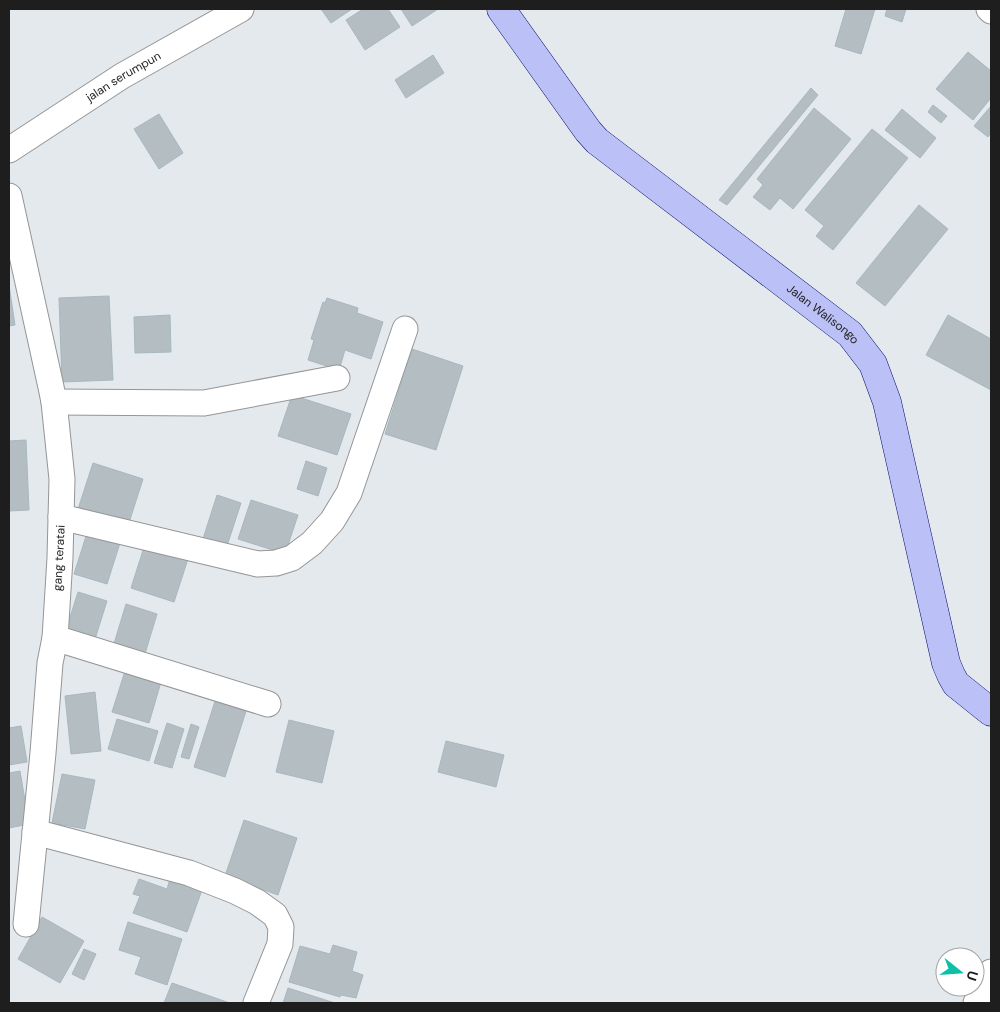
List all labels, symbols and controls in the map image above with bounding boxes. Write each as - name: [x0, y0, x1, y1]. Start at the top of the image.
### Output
- street label: jalan serumpun: [82, 48, 164, 106]
- street label: Jalan Walisongo: [783, 280, 863, 347]
- street label: gang teratai: [49, 524, 69, 592]
- north arrow: [935, 947, 985, 997]
- text: U: [962, 969, 982, 983]

